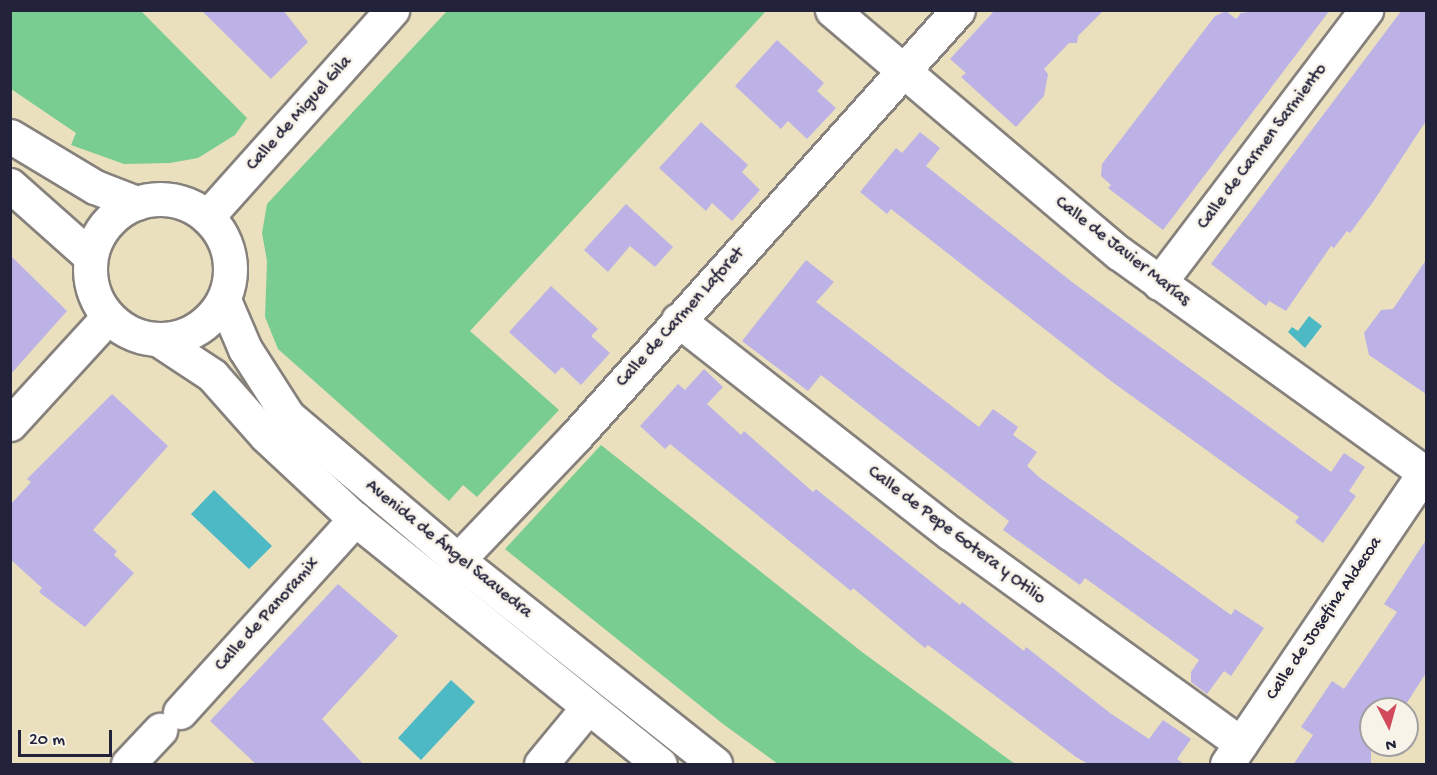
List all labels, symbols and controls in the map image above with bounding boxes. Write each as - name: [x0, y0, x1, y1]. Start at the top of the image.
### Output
- street label: Calle de Miguel Gila: [243, 52, 357, 176]
- street label: Calle de Carmen Sarmiento: [1194, 60, 1332, 234]
- street label: Calle de Javier Marías: [1050, 192, 1194, 312]
- street label: Calle de Carmen Laforet: [612, 244, 750, 392]
- street label: Calle de Pepe Gotera y Otilio: [863, 462, 1049, 610]
- street label: Avenida de Ángel Saavedra: [360, 476, 536, 624]
- street label: Calle de Josefina Aldecoa: [1262, 533, 1388, 705]
- street label: Calle de Panoramix: [211, 554, 325, 676]
- north arrow: [1359, 697, 1419, 757]
- scale bar: [21, 718, 116, 756]
- text: 20 m: [29, 730, 65, 751]
- text: N: [1385, 733, 1397, 753]

